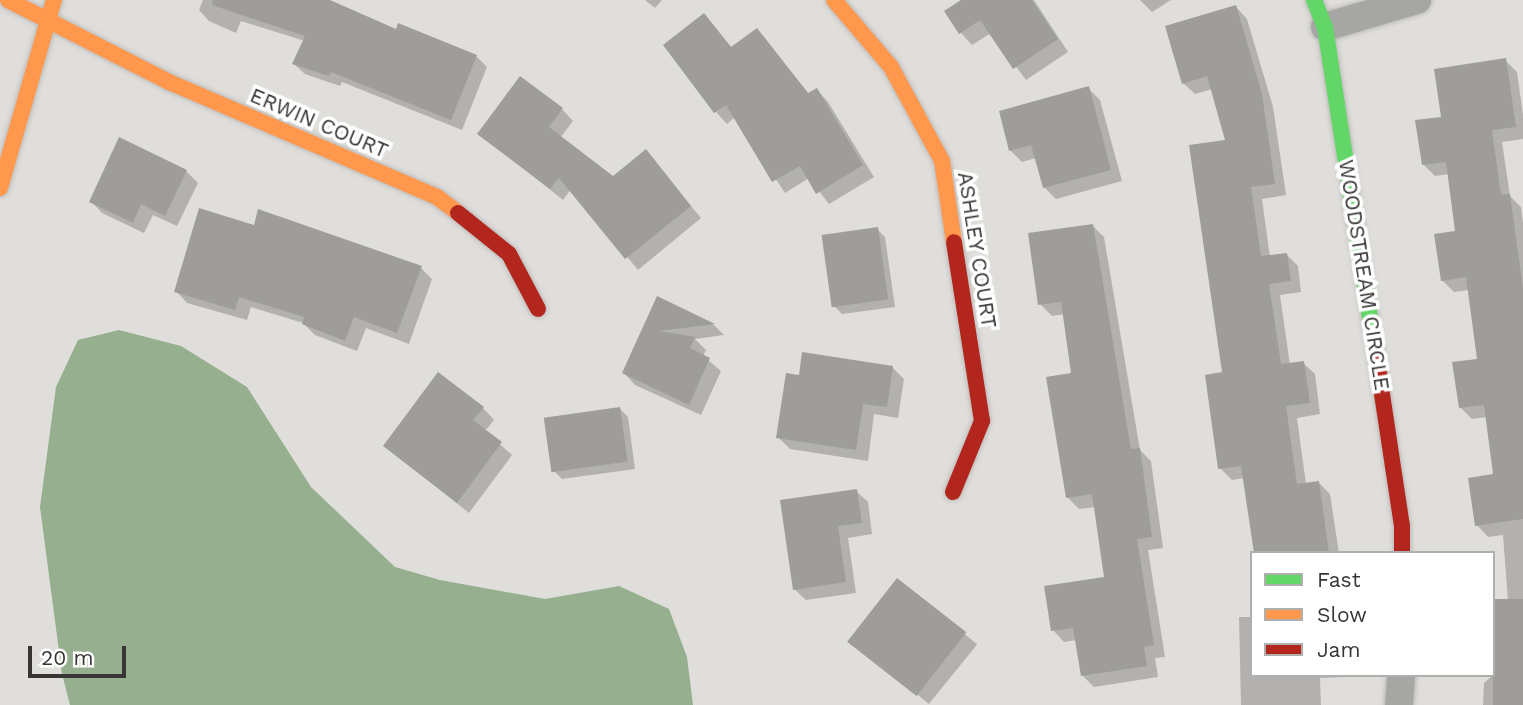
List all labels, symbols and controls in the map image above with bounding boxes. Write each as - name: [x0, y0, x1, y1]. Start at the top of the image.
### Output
- street label: ERWIN COURT: [246, 83, 392, 163]
- street label: WOODSTREAM CIRCLE: [1333, 158, 1395, 392]
- street label: ASHLEY COURT: [952, 170, 1002, 330]
- legend: [1250, 551, 1495, 677]
- text: Fast: [1317, 567, 1361, 592]
- text: Slow: [1317, 602, 1367, 627]
- scale bar: [32, 632, 130, 676]
- text: Jam: [1317, 637, 1360, 662]
- text: 20 m: [41, 645, 93, 670]

